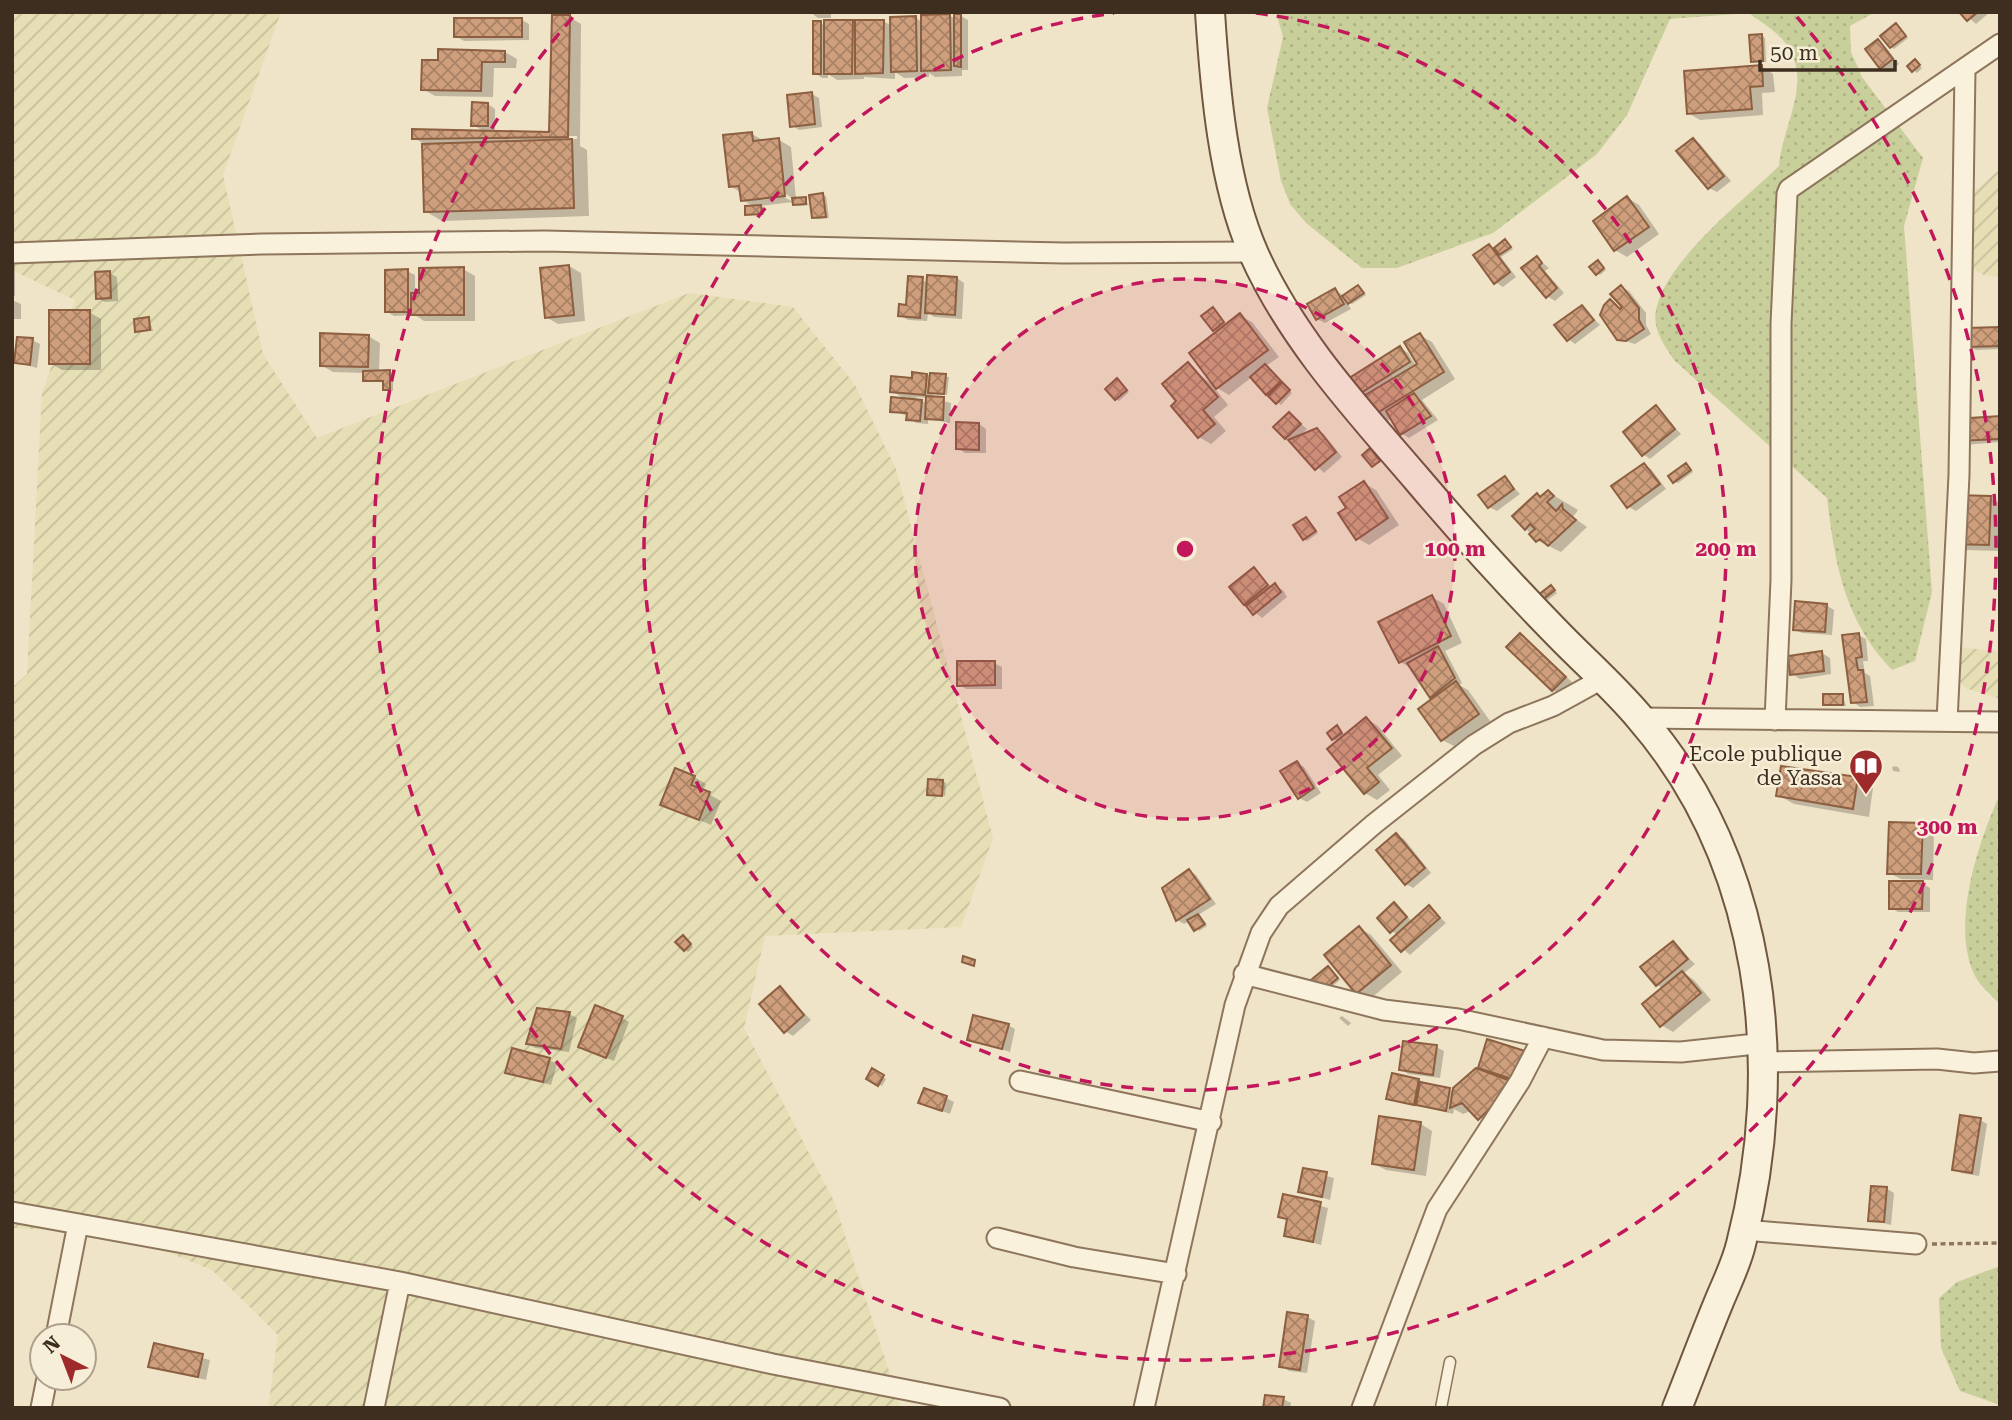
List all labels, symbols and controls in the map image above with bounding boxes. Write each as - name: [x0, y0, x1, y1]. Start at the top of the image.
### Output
- scale bar: [1760, 28, 1895, 72]
- text: 50 m: [1770, 41, 1818, 65]
- centre of rings: [1173, 537, 1197, 561]
- text: 100 m: [1425, 537, 1485, 561]
- text: 200 m: [1696, 537, 1756, 561]
- place label: Ecole publique de Yassa: [1689, 742, 1843, 790]
- library icon: Ecole publique de Yassa: [1847, 747, 1885, 796]
- text: 300 m: [1917, 815, 1977, 839]
- north arrow: [28, 1322, 98, 1392]
- text: N: [39, 1331, 65, 1358]

